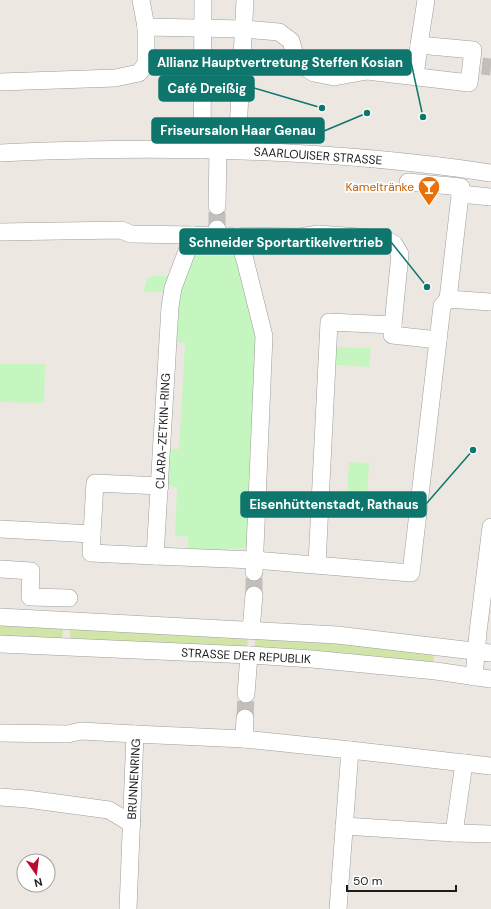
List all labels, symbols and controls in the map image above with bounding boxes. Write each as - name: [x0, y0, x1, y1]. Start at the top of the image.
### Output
- callout: Allianz Hauptvertretung Steffen Kosian: [149, 50, 411, 75]
- text: Allianz Hauptvertretung Steffen Kosian: [157, 54, 403, 71]
- callout: Café Dreißig: [159, 76, 254, 101]
- text: Café Dreißig: [167, 80, 247, 97]
- callout: Friseursalon Haar Genau: [152, 118, 324, 143]
- text: Friseursalon Haar Genau: [160, 122, 316, 139]
- street label: SAARLOUISER STRASSE: [253, 144, 383, 168]
- bar icon: Kameltränke: [416, 174, 442, 207]
- place label: Kameltränke: [346, 179, 414, 195]
- callout: Schneider Sportartikelvertrieb: [180, 229, 391, 254]
- text: Schneider Sportartikelvertrieb: [189, 234, 383, 251]
- street label: CLARA-ZETKIN-RING: [152, 373, 174, 489]
- callout: Eisenhüttenstadt, Rathaus: [241, 492, 426, 517]
- text: Eisenhüttenstadt, Rathaus: [249, 496, 419, 513]
- street label: STRASSE DER REPUBLIK: [181, 645, 311, 667]
- street label: BRUNNENRING: [124, 738, 144, 820]
- north arrow: [16, 853, 56, 893]
- scale bar: [347, 867, 456, 893]
- text: 50 m: [353, 873, 382, 889]
- text: N: [33, 875, 44, 890]

